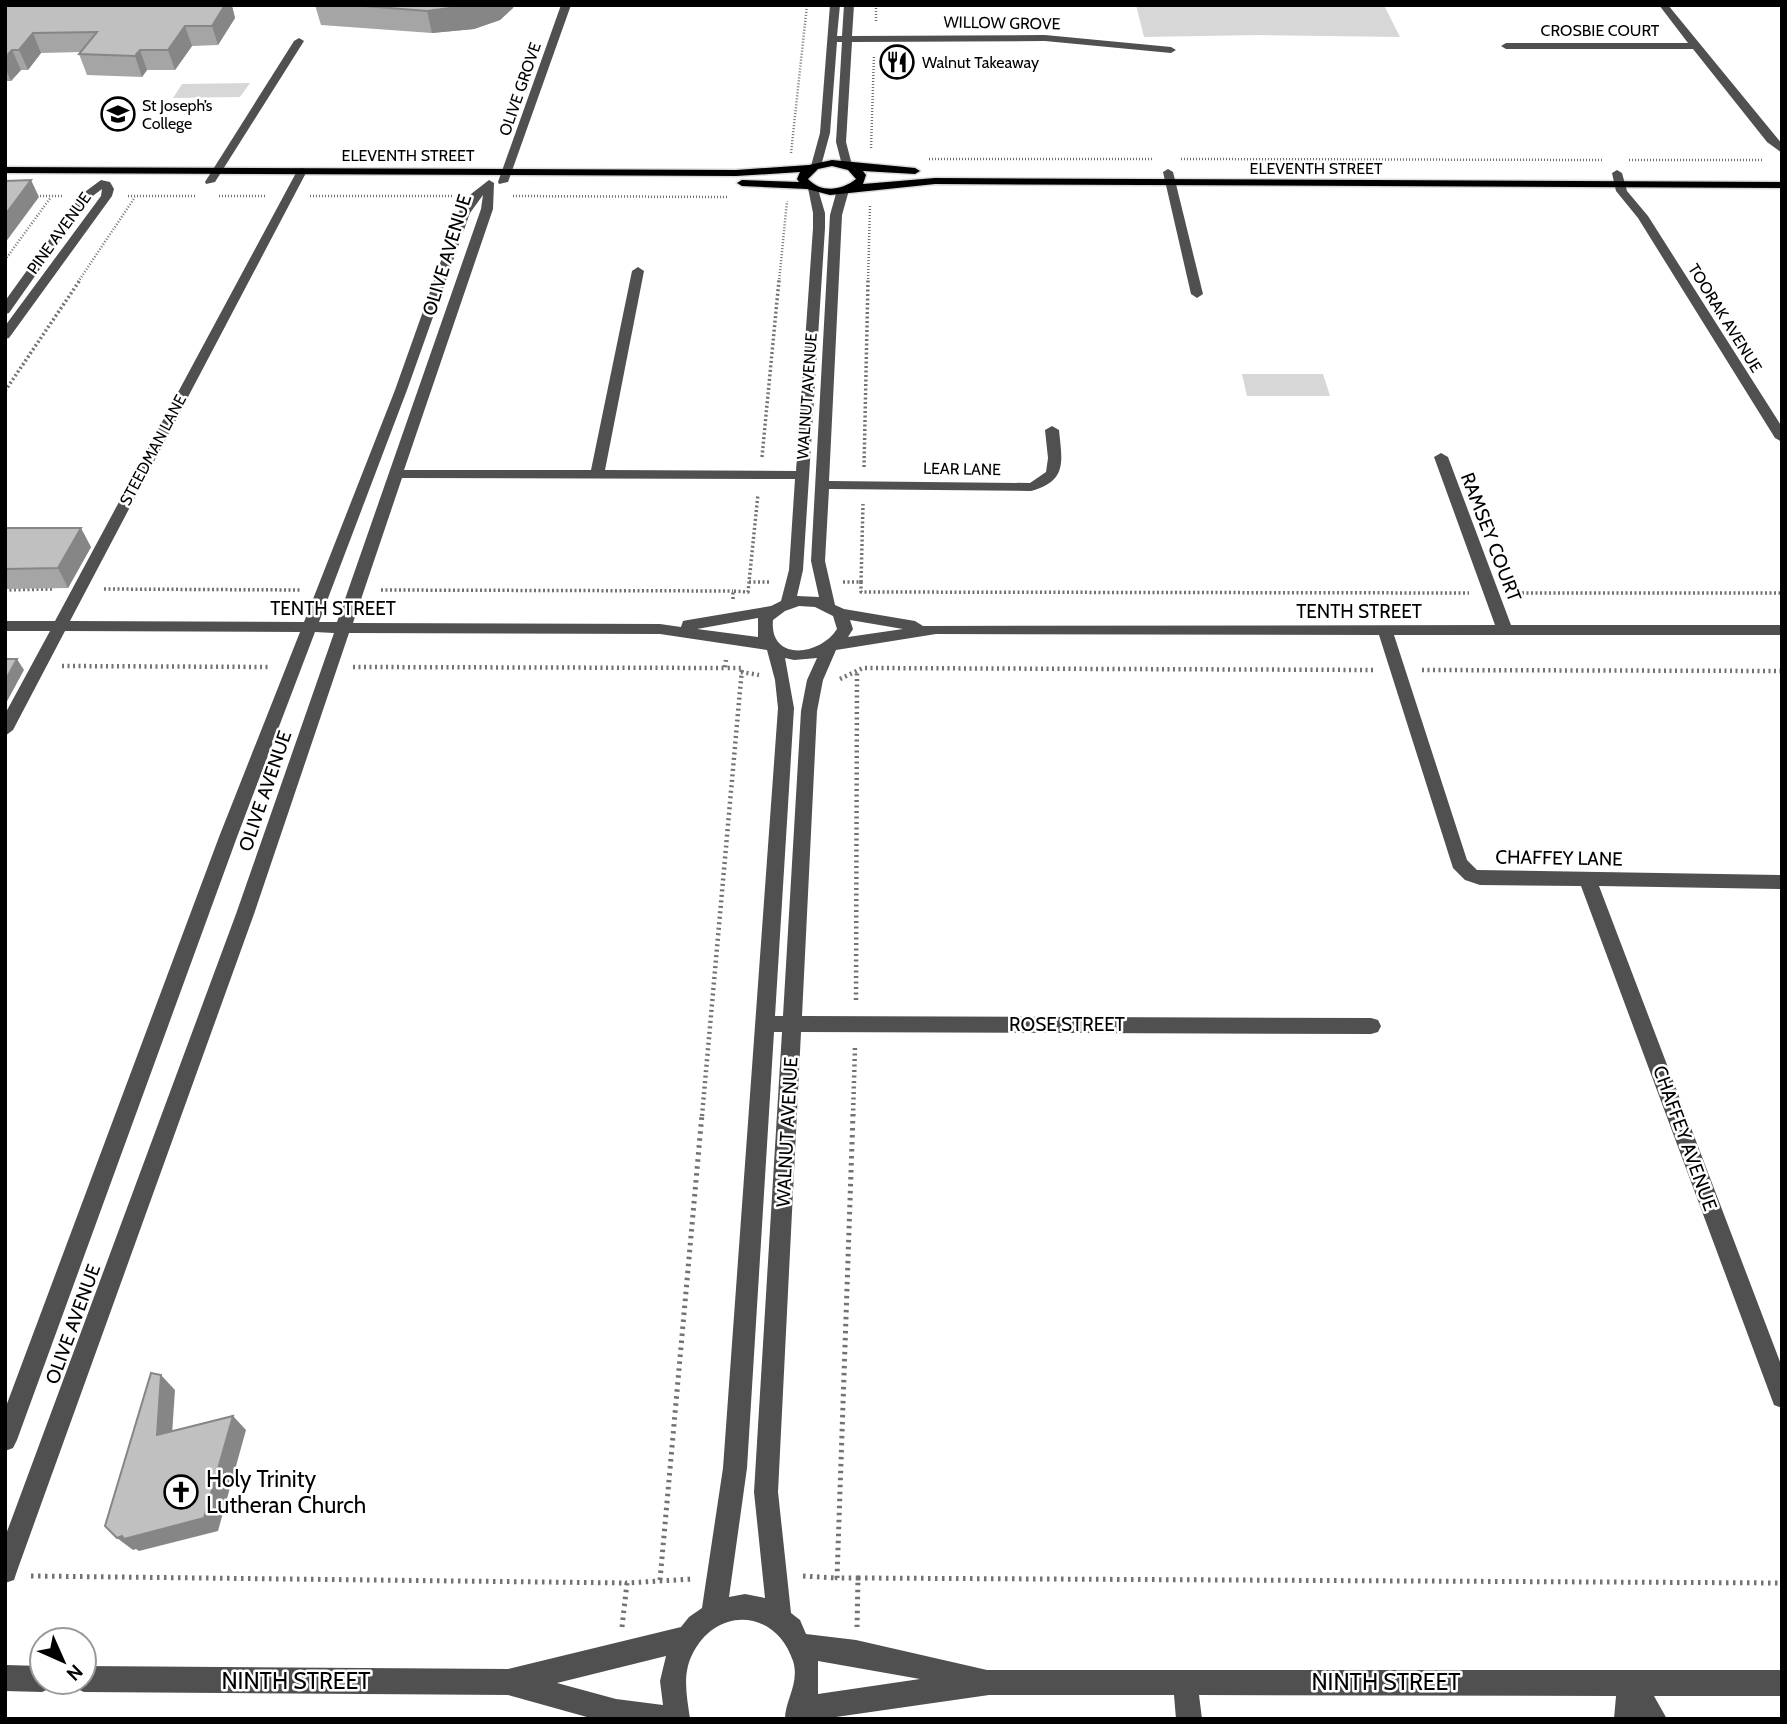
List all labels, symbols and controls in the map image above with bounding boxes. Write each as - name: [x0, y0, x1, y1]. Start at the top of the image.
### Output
- street label: WILLOW GROVE: [943, 12, 1061, 34]
- street label: CROSBIE COURT: [1541, 21, 1660, 40]
- street label: OLIVE GROVE: [495, 40, 545, 138]
- restaurant icon: Walnut Takeaway: [878, 43, 916, 81]
- place label: Walnut Takeaway: [922, 53, 1039, 72]
- school or university icon: St Joseph’s College: [99, 95, 137, 133]
- place label: St Joseph’s College: [142, 96, 213, 133]
- street label: ELEVENTH STREET: [342, 146, 475, 165]
- street label: ELEVENTH STREET: [1250, 159, 1383, 178]
- street label: PINE AVENUE: [23, 188, 95, 278]
- street label: OLIVE AVENUE: [418, 191, 476, 319]
- street label: TOORAK AVENUE: [1684, 260, 1766, 376]
- street label: WALNUT AVENUE: [793, 332, 821, 460]
- street label: STEEDMAN LANE: [116, 391, 190, 509]
- street label: LEAR LANE: [923, 459, 1001, 479]
- street label: RAMSEY COURT: [1456, 469, 1526, 605]
- street label: TENTH STREET: [270, 597, 396, 620]
- street label: TENTH STREET: [1296, 600, 1422, 623]
- street label: OLIVE AVENUE: [234, 728, 296, 854]
- street label: CHAFFEY LANE: [1495, 845, 1623, 871]
- street label: ROSE STREET: [1009, 1013, 1125, 1036]
- street label: WALNUT AVENUE: [772, 1056, 802, 1208]
- street label: CHAFFEY AVENUE: [1648, 1062, 1722, 1214]
- street label: OLIVE AVENUE: [41, 1261, 105, 1387]
- place label: Holy Trinity Lutheran Church: [206, 1465, 366, 1519]
- church icon: Holy Trinity Lutheran Church: [162, 1473, 200, 1511]
- north arrow: [28, 1626, 98, 1696]
- text: N: [62, 1660, 88, 1686]
- street label: NINTH STREET: [221, 1667, 371, 1695]
- street label: NINTH STREET: [1311, 1668, 1461, 1696]

